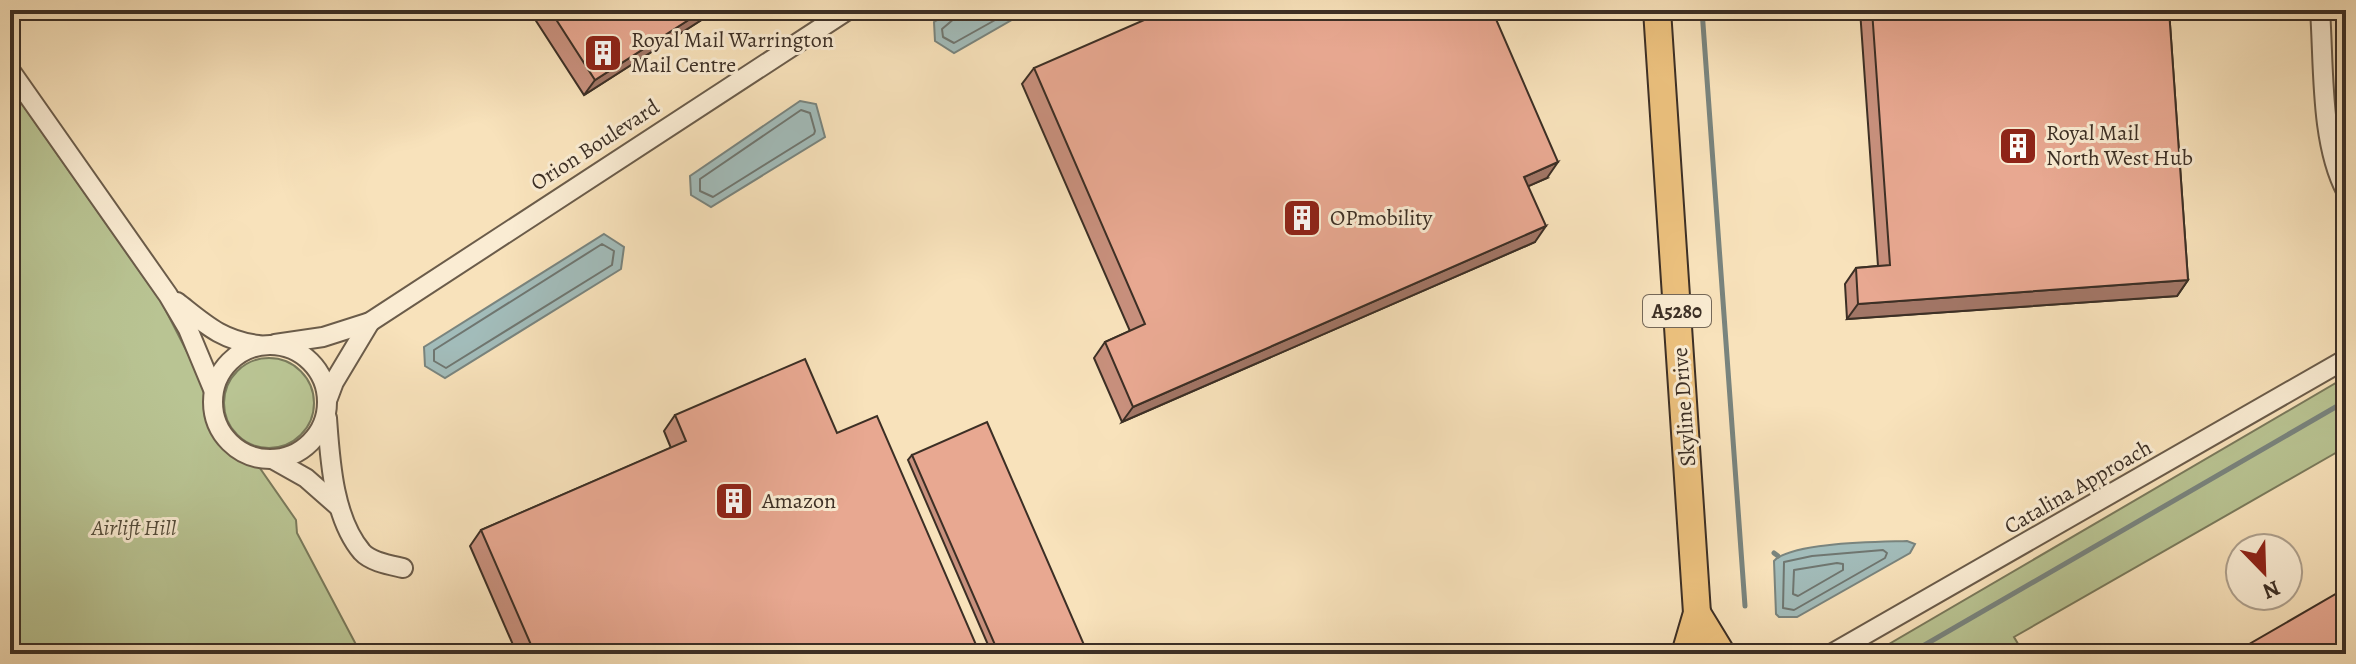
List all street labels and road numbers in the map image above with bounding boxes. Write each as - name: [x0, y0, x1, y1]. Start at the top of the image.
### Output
- street label: Orion Boulevard: [525, 92, 665, 198]
- road number: A5280: [1643, 295, 1711, 327]
- street label: Skyline Drive: [1665, 346, 1703, 468]
- street label: Catalina Approach: [1999, 432, 2158, 541]

